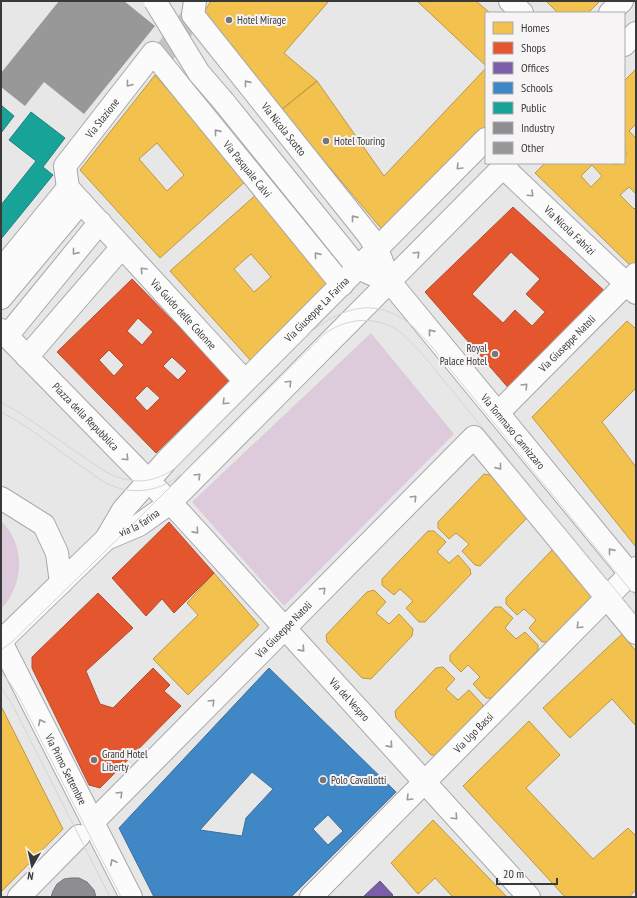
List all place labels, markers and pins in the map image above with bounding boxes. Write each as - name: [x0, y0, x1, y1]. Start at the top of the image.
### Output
- place label: Hotel Mirage: [237, 13, 287, 27]
- marker: Hotel Mirage: [224, 15, 234, 25]
- place label: Hotel Touring: [334, 134, 385, 148]
- marker: Hotel Touring: [321, 136, 331, 146]
- place label: Royal Palace Hotel: [440, 341, 487, 368]
- marker: Royal Palace Hotel: [490, 349, 500, 359]
- place label: Grand Hotel Liberty: [102, 747, 148, 774]
- marker: Grand Hotel Liberty: [89, 755, 99, 765]
- place label: Polo Cavallotti: [331, 773, 386, 787]
- marker: Polo Cavallotti: [318, 775, 328, 785]

